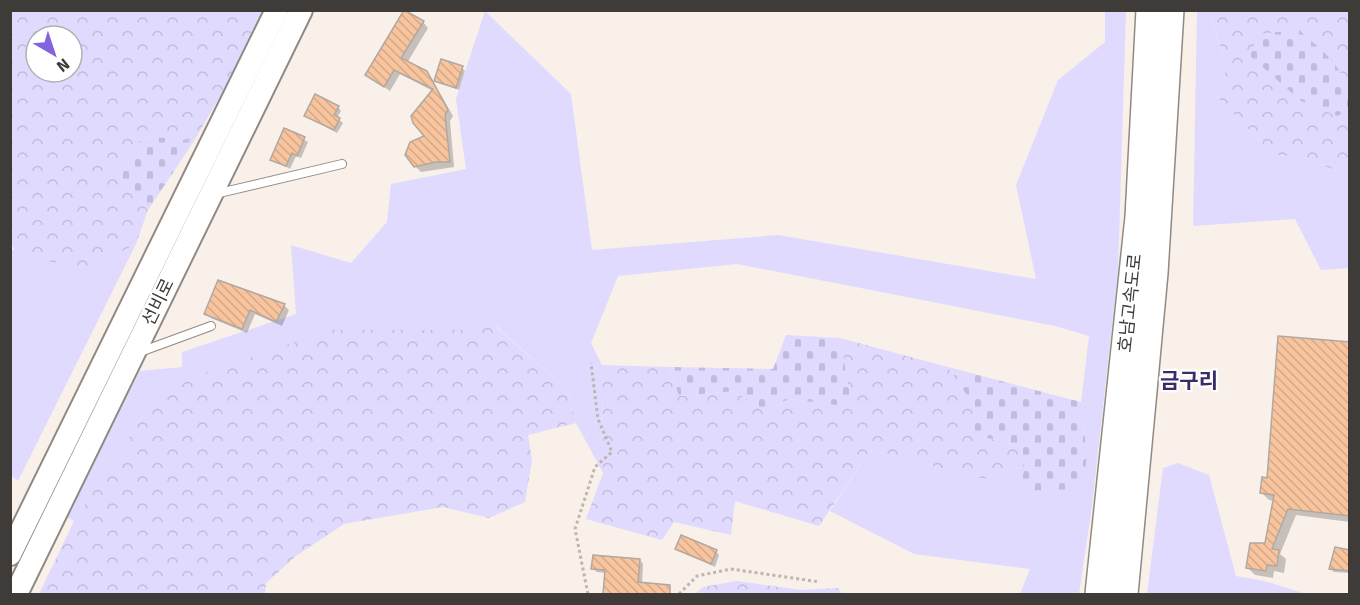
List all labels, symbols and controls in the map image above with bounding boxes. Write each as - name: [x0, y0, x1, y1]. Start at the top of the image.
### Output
- north arrow: [24, 24, 84, 84]
- text: N: [52, 54, 73, 76]
- street label: 호남고속도로: [1114, 252, 1146, 354]
- street label: 선비로: [137, 275, 179, 329]
- district label: 금구리: [1160, 368, 1218, 394]

